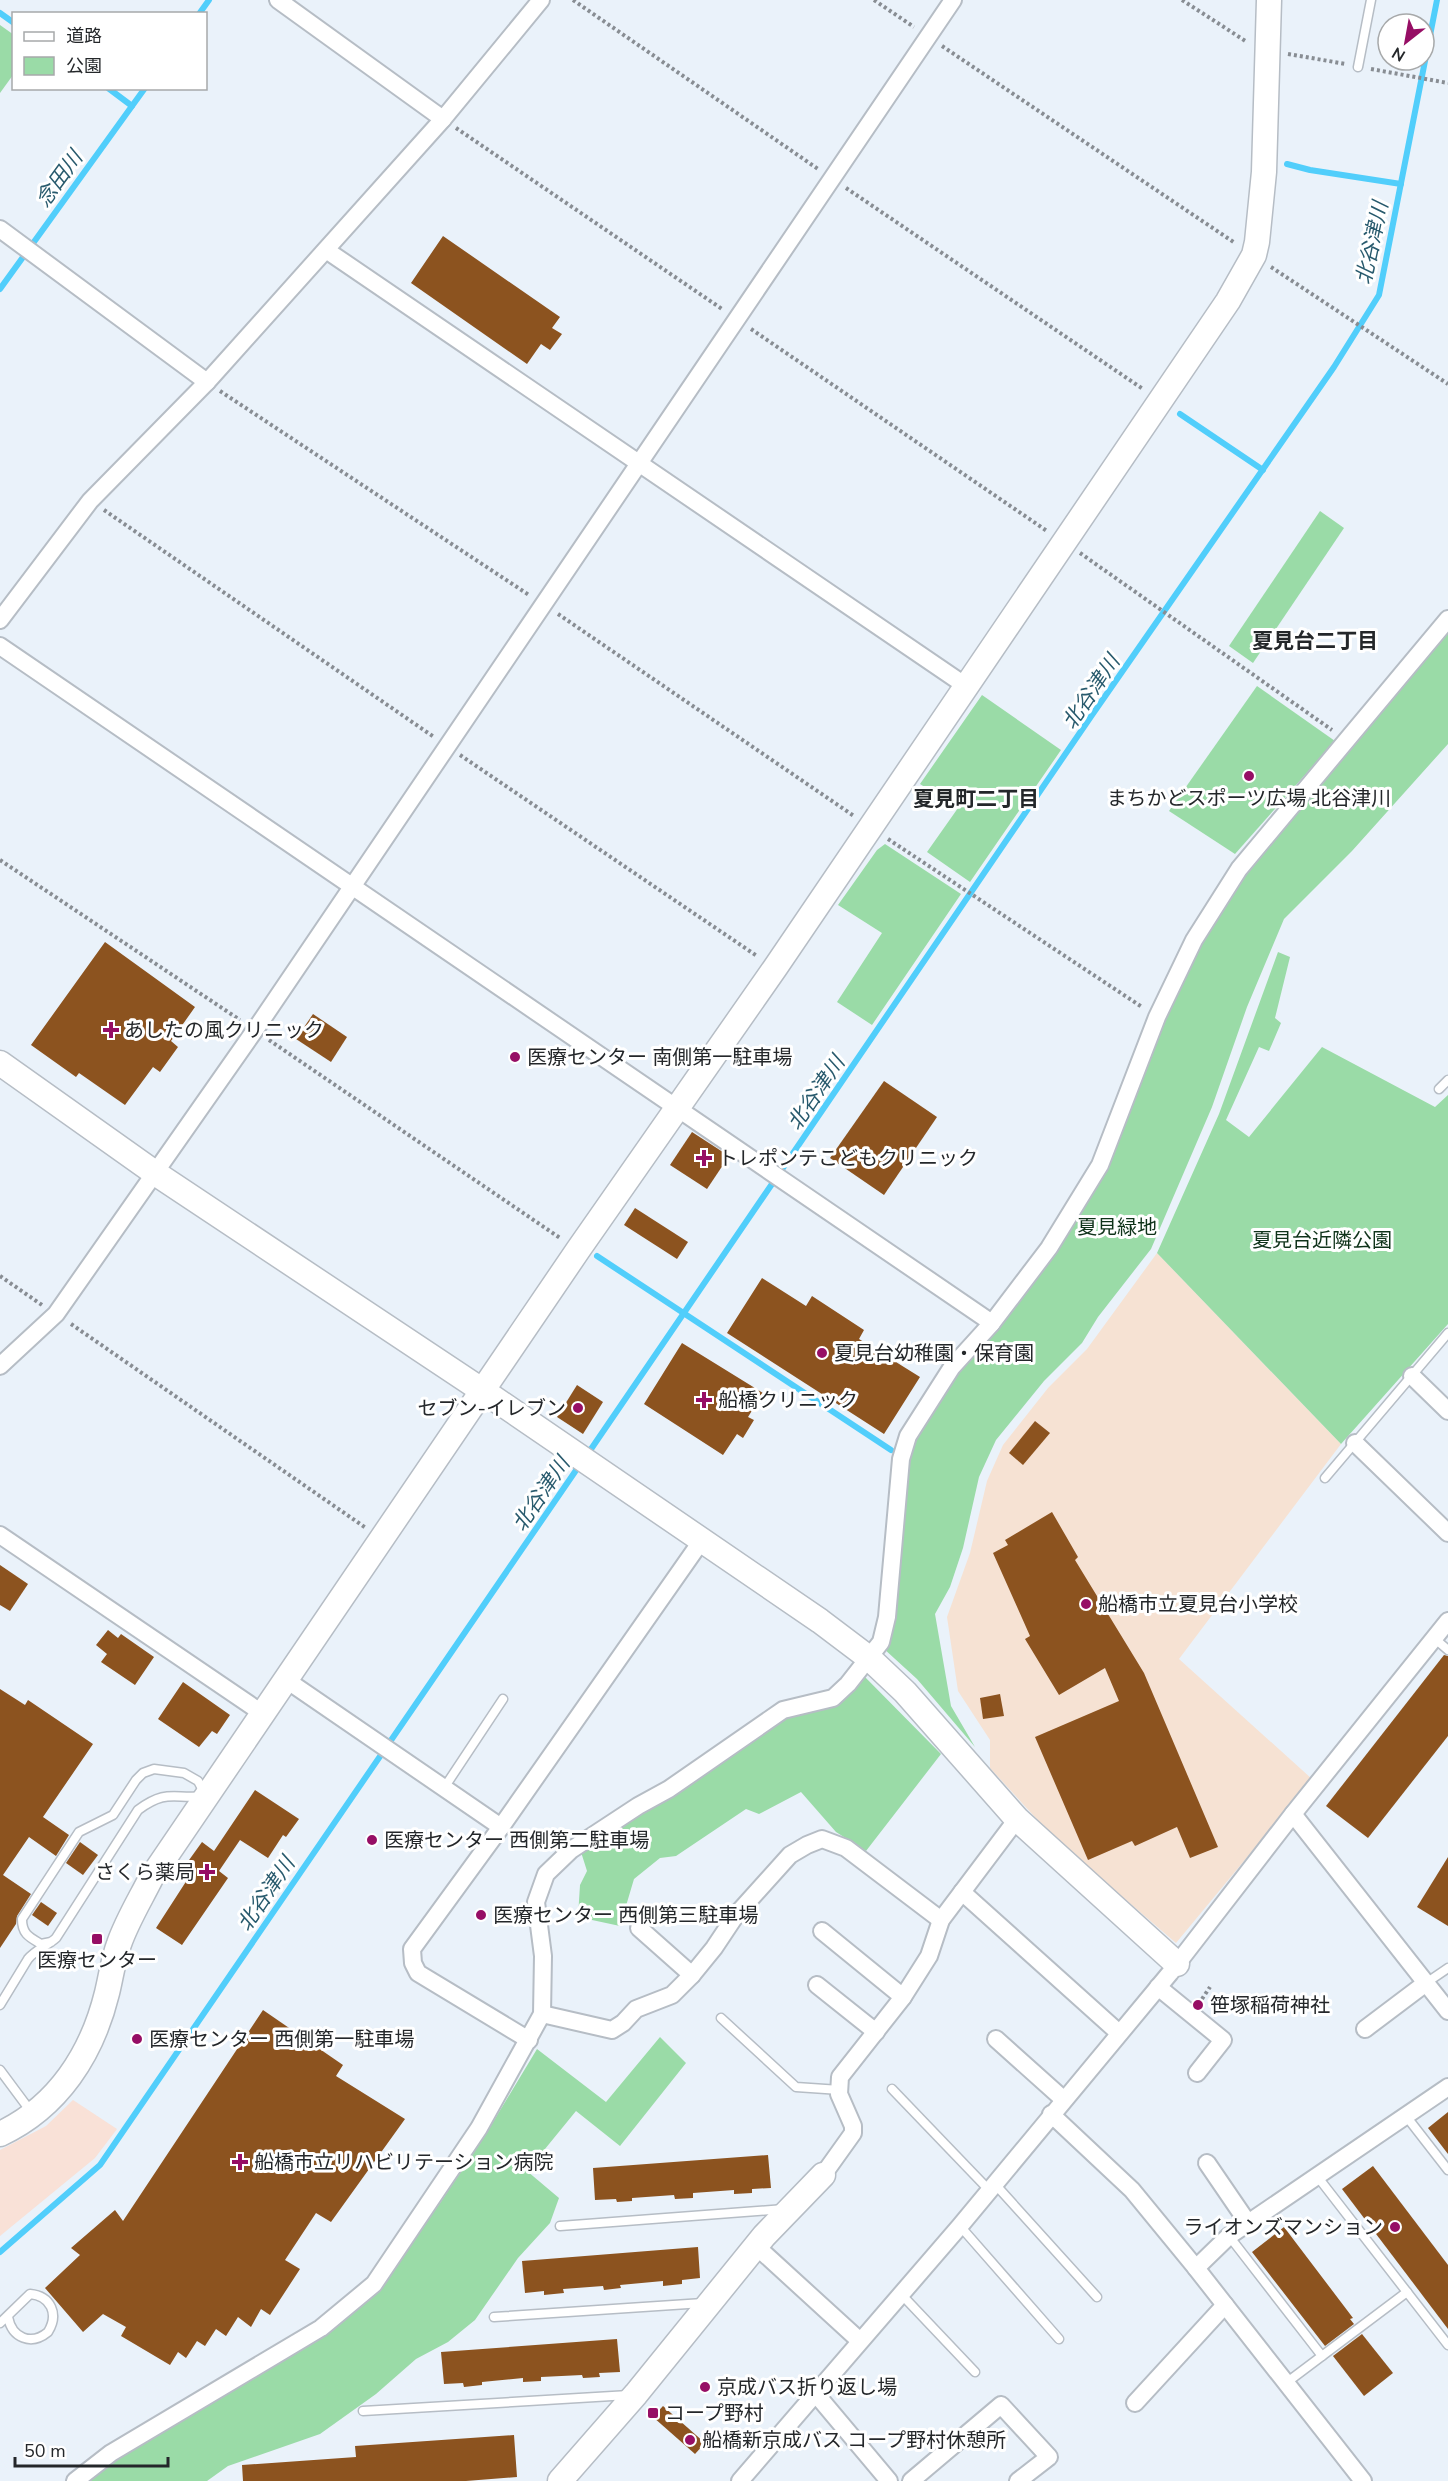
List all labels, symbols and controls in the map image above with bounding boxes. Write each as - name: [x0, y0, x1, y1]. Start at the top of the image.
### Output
- legend: [12, 12, 207, 90]
- north arrow: [1376, 12, 1436, 72]
- text: 道路: [66, 24, 102, 48]
- text: N: [1388, 41, 1410, 67]
- text: 公園: [66, 54, 102, 78]
- water label: 念田川: [29, 144, 90, 213]
- water label: 北谷津川: [1350, 197, 1395, 287]
- district label: 夏見台二丁目: [1252, 627, 1378, 655]
- water label: 北谷津川: [1056, 648, 1127, 735]
- marker: まちかどスポーツ広場 北谷津川: [1242, 769, 1256, 783]
- district label: 夏見町二丁目: [913, 785, 1039, 813]
- place label: まちかどスポーツ広場 北谷津川: [1107, 785, 1391, 812]
- place label: あしたの風クリニック: [124, 1017, 324, 1044]
- marker: あしたの風クリニック: [102, 1021, 120, 1039]
- place label: 医療センター 南側第一駐車場: [527, 1044, 792, 1071]
- water label: 北谷津川: [781, 1049, 852, 1136]
- marker: 医療センター 南側第一駐車場: [508, 1050, 522, 1064]
- place label: トレポンテこどもクリニック: [718, 1145, 978, 1172]
- marker: トレポンテこどもクリニック: [695, 1149, 713, 1167]
- park label: 夏見緑地: [1077, 1214, 1157, 1241]
- park label: 夏見台近隣公園: [1252, 1227, 1392, 1254]
- place label: 夏見台幼稚園・保育園: [834, 1340, 1034, 1367]
- marker: 夏見台幼稚園・保育園: [815, 1346, 829, 1360]
- place label: 船橋クリニック: [718, 1387, 858, 1414]
- marker: 船橋クリニック: [695, 1391, 713, 1409]
- place label: セブン-イレブン: [418, 1395, 566, 1422]
- marker: セブン-イレブン: [571, 1401, 585, 1415]
- water label: 北谷津川: [506, 1450, 577, 1537]
- place label: 船橋市立夏見台小学校: [1098, 1591, 1298, 1618]
- marker: 船橋市立夏見台小学校: [1079, 1597, 1093, 1611]
- place label: 医療センター 西側第二駐車場: [384, 1827, 649, 1854]
- marker: 医療センター 西側第二駐車場: [365, 1833, 379, 1847]
- water label: 北谷津川: [231, 1850, 302, 1937]
- place label: さくら薬局: [95, 1859, 195, 1886]
- marker: さくら薬局: [200, 1865, 214, 1879]
- place label: 医療センター 西側第三駐車場: [493, 1902, 758, 1929]
- marker: 医療センター 西側第三駐車場: [474, 1908, 488, 1922]
- marker: 医療センター: [90, 1932, 104, 1946]
- place label: 医療センター: [37, 1947, 157, 1974]
- place label: 笹塚稲荷神社: [1210, 1992, 1330, 2019]
- marker: 笹塚稲荷神社: [1191, 1998, 1205, 2012]
- place label: 医療センター 西側第一駐車場: [149, 2026, 414, 2053]
- marker: 医療センター 西側第一駐車場: [130, 2032, 144, 2046]
- place label: 船橋市立リハビリテーション病院: [254, 2149, 554, 2176]
- marker: 船橋市立リハビリテーション病院: [231, 2153, 249, 2171]
- place label: ライオンズマンション: [1183, 2214, 1383, 2241]
- marker: ライオンズマンション: [1388, 2220, 1402, 2234]
- place label: 京成バス折り返し場: [717, 2374, 897, 2401]
- marker: 京成バス折り返し場: [698, 2380, 712, 2394]
- place label: コープ野村: [665, 2400, 764, 2427]
- marker: コープ野村: [646, 2406, 660, 2420]
- place label: 船橋新京成バス コープ野村休憩所: [702, 2427, 1006, 2454]
- scale bar: [15, 2430, 168, 2468]
- marker: 船橋新京成バス コープ野村休憩所: [683, 2433, 697, 2447]
- text: 50 m: [24, 2439, 66, 2463]

